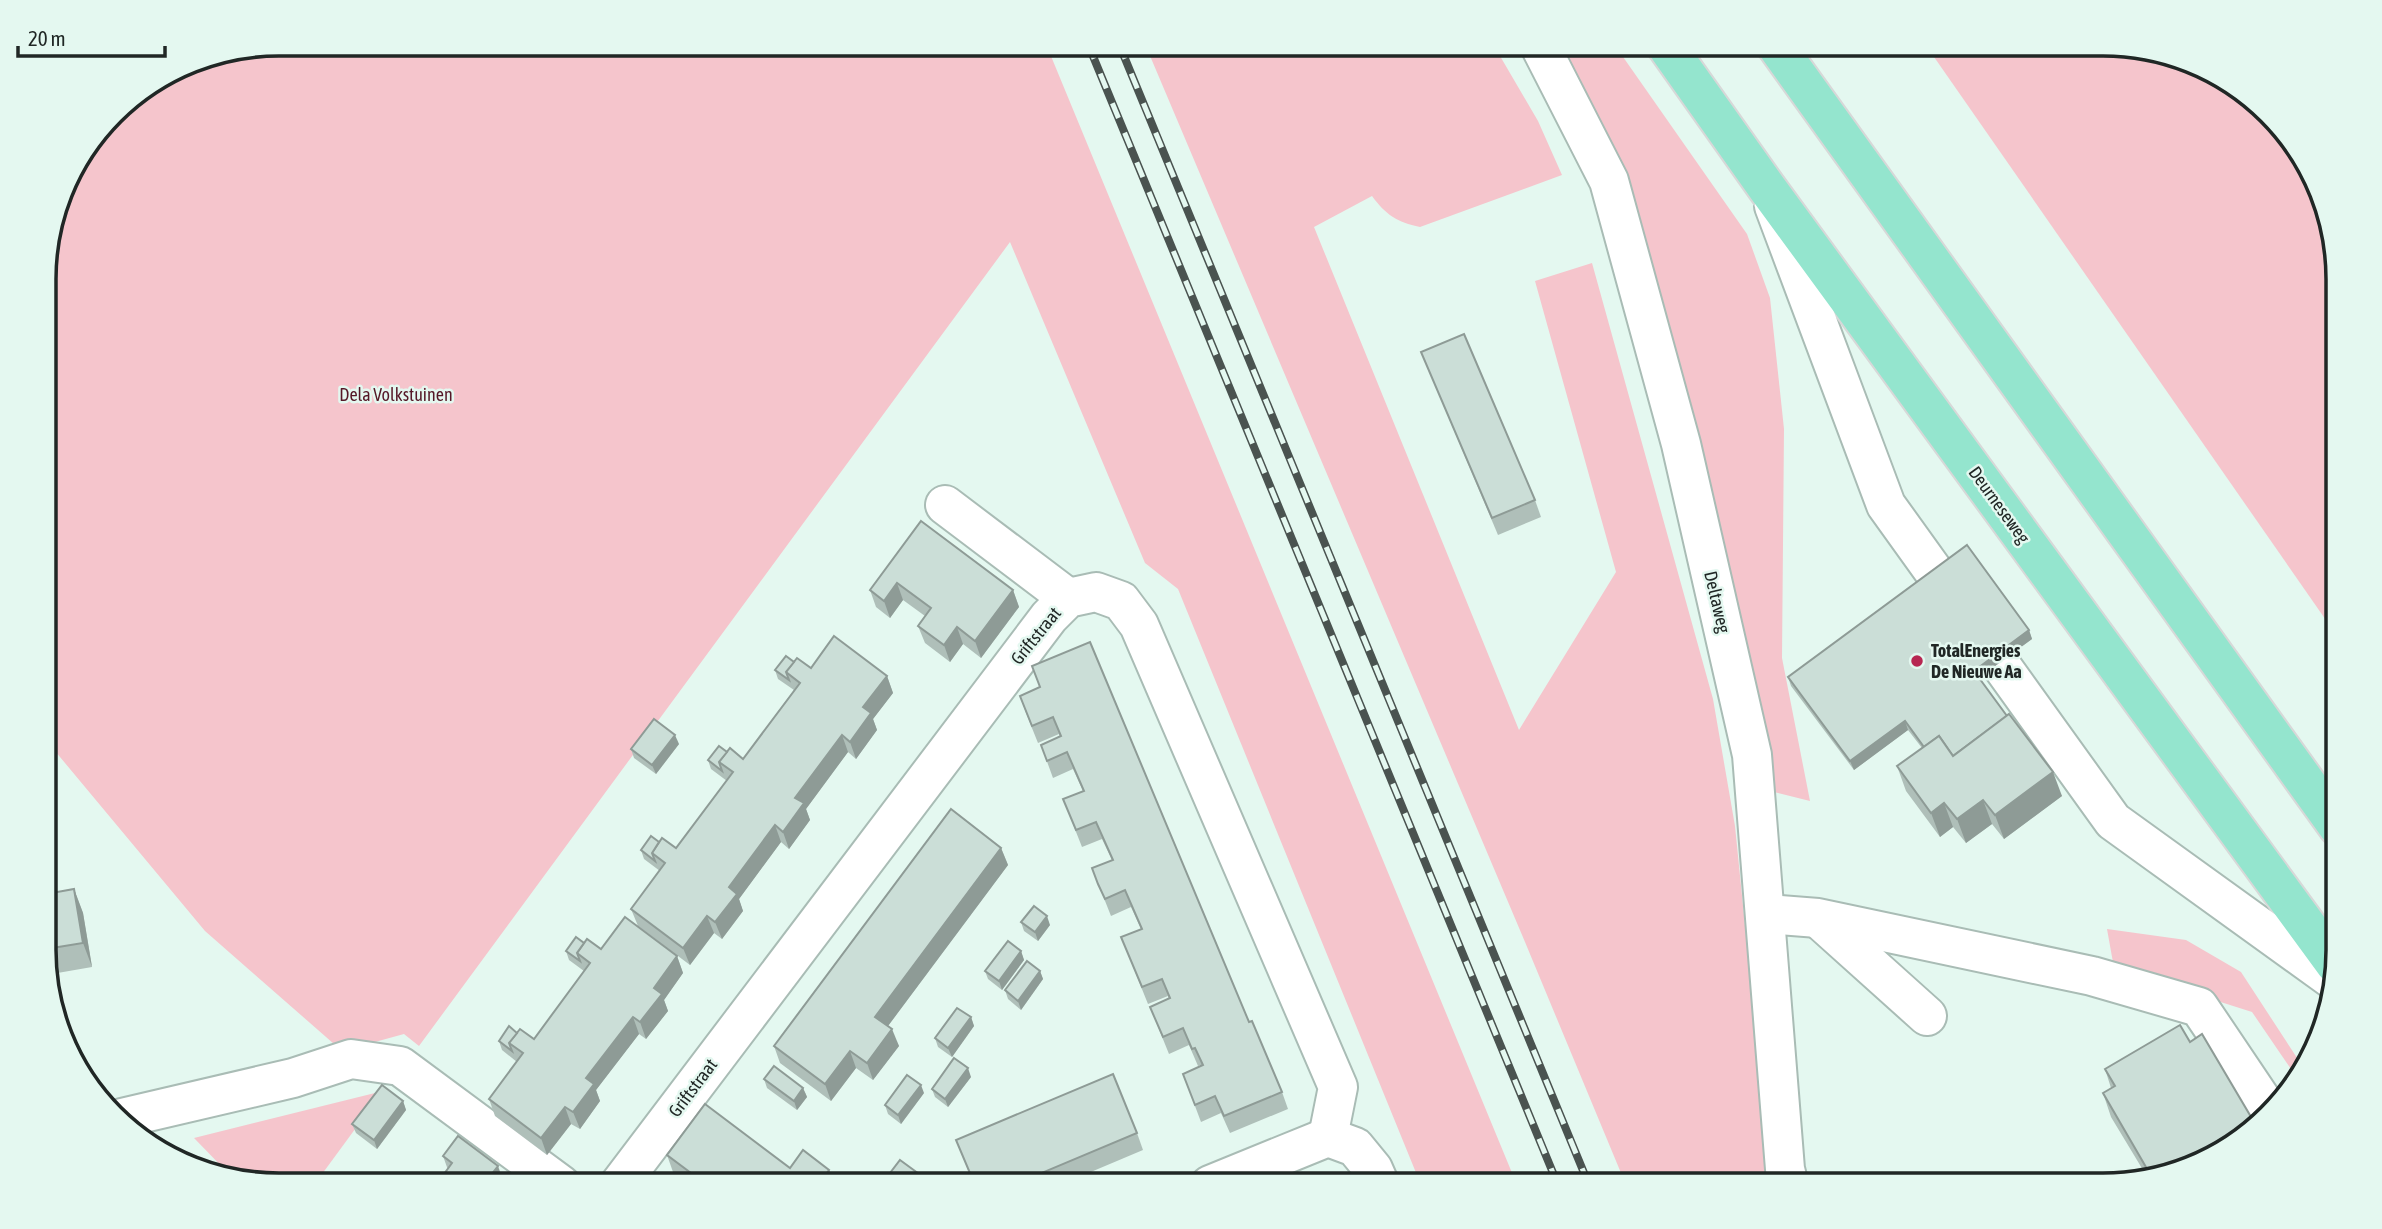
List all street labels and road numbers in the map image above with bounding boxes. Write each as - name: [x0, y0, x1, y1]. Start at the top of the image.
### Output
- street label: Deurneseweg: [1964, 462, 2034, 547]
- street label: Deltaweg: [1700, 569, 1735, 635]
- street label: Griftstraat: [1006, 603, 1065, 669]
- street label: Griftstraat: [664, 1054, 721, 1121]

